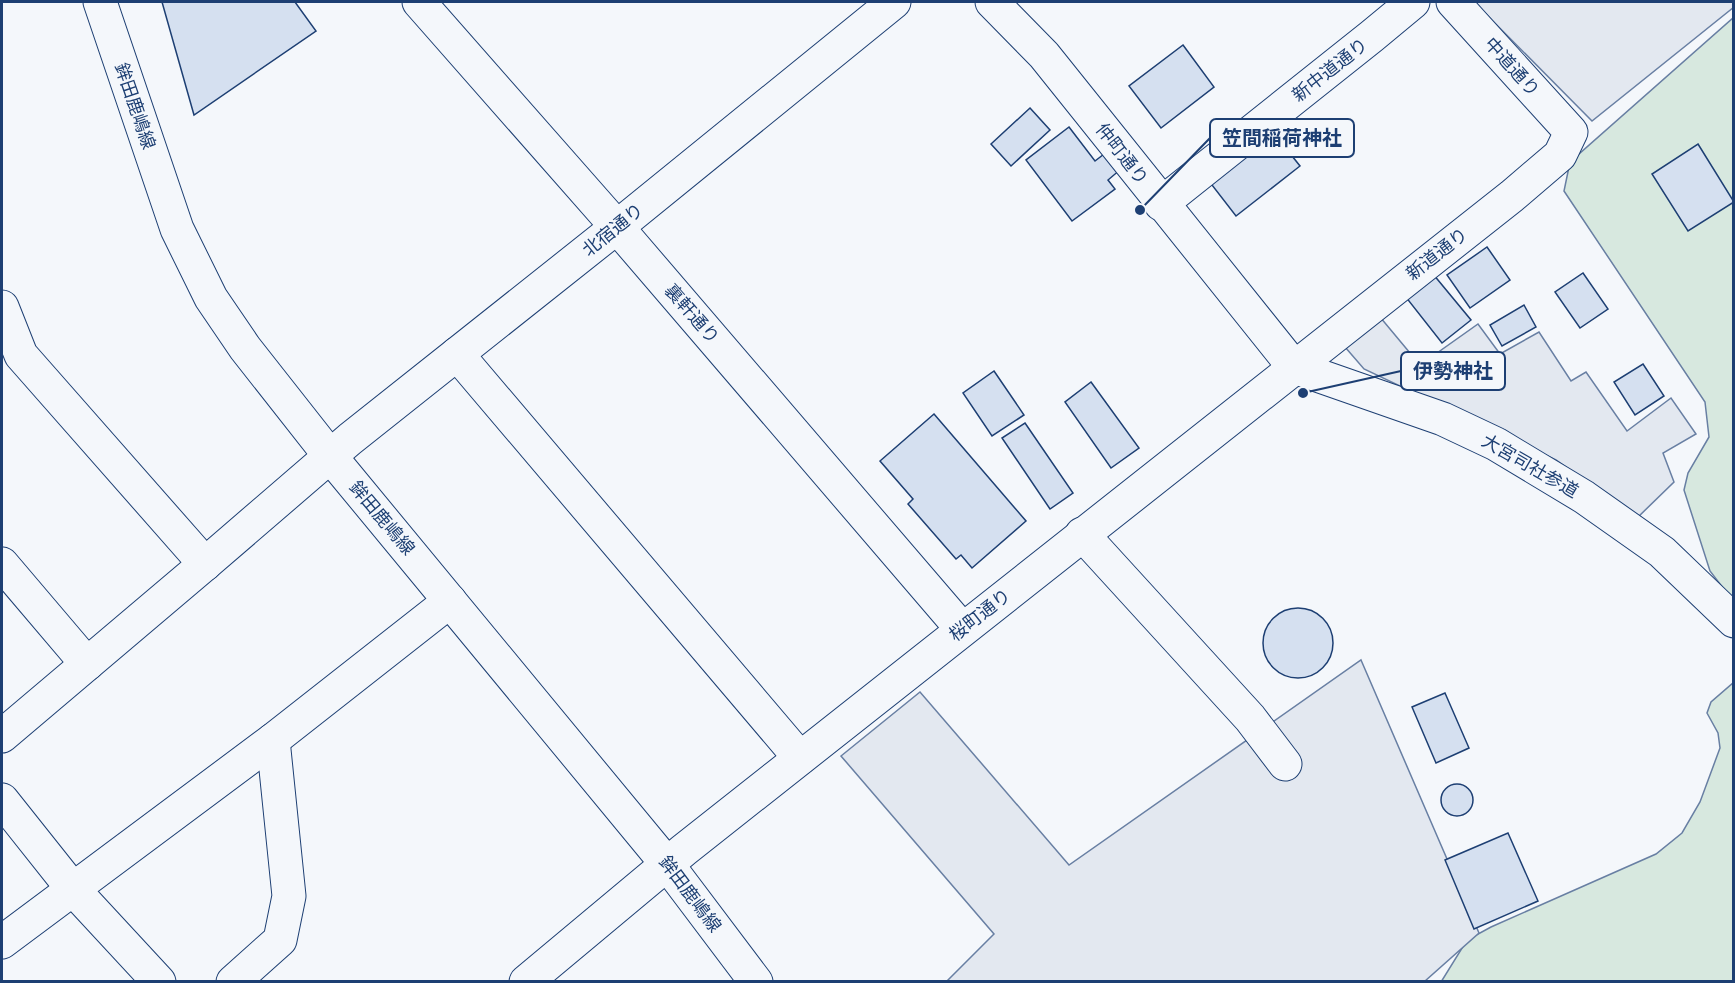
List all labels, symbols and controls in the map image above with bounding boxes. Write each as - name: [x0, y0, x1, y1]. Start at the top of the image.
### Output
- street label: 中道通り: [1480, 33, 1544, 100]
- street label: 新中道通り: [1288, 34, 1372, 106]
- street label: 鉾田鹿嶋線: [111, 60, 160, 152]
- street label: 仲町通り: [1092, 119, 1153, 189]
- callout: 笠間稲荷神社: [1210, 119, 1354, 157]
- text: 笠間稲荷神社: [1222, 126, 1342, 150]
- street label: 北宿通り: [578, 199, 647, 260]
- street label: 新道通り: [1402, 223, 1472, 284]
- street label: 裏軒通り: [661, 280, 724, 348]
- callout: 伊勢神社: [1401, 352, 1505, 390]
- text: 伊勢神社: [1413, 359, 1493, 383]
- street label: 大宮司社参道: [1478, 429, 1582, 502]
- street label: 鉾田鹿嶋線: [345, 476, 419, 559]
- street label: 桜町通り: [945, 584, 1015, 645]
- street label: 鉾田鹿嶋線: [655, 851, 726, 936]

